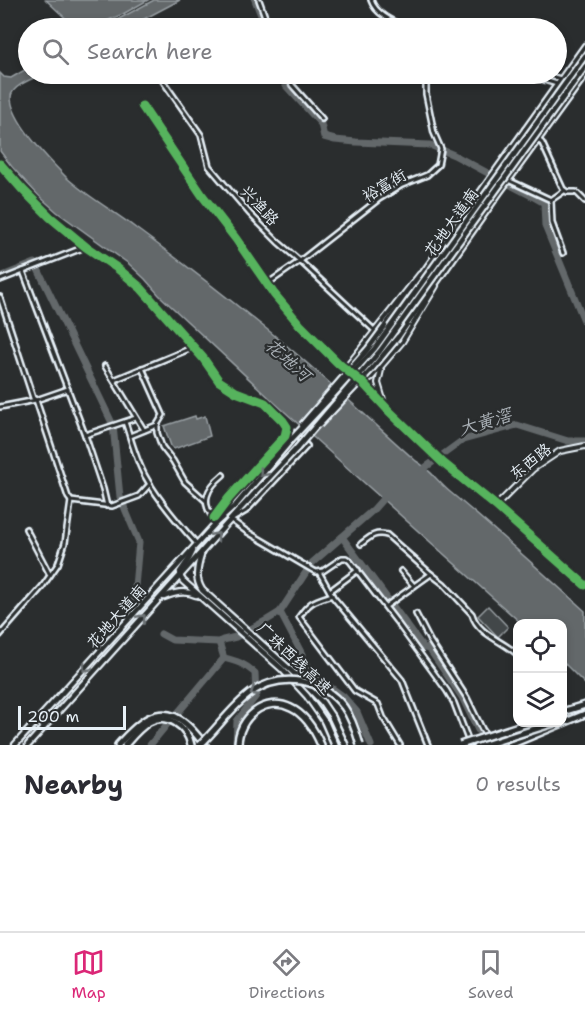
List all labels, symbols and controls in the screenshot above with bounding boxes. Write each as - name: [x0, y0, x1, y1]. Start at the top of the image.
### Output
- search box: [18, 18, 567, 84]
- icon: search: [39, 35, 72, 68]
- text: Search here: [87, 37, 213, 66]
- street label: 裕富街: [358, 164, 410, 207]
- street label: 兴渔路: [236, 181, 284, 230]
- street label: 花地大道南: [419, 184, 483, 261]
- water label: 花地河: [260, 333, 318, 389]
- water label: 大黄滘: [456, 402, 517, 441]
- street label: 东西路: [505, 438, 556, 484]
- one-way arrow: [259, 466, 270, 477]
- one-way arrow: [209, 532, 220, 543]
- street label: 花地大道南: [82, 580, 151, 653]
- one-way arrow: [135, 614, 146, 625]
- street label: 广珠西线高速: [253, 617, 336, 699]
- map controls: [513, 619, 567, 727]
- button: locate: [513, 619, 567, 673]
- one-way arrow: [82, 661, 93, 672]
- button: layers: [513, 673, 567, 727]
- one-way arrow: [250, 684, 260, 696]
- scale bar: [18, 703, 126, 730]
- text: 200 m: [27, 706, 79, 727]
- text: Nearby: [24, 767, 123, 802]
- text: 0 results: [475, 771, 561, 797]
- tab: Map: [72, 946, 106, 1003]
- tab: Directions: [249, 946, 325, 1003]
- tab: Saved: [468, 946, 514, 1003]

